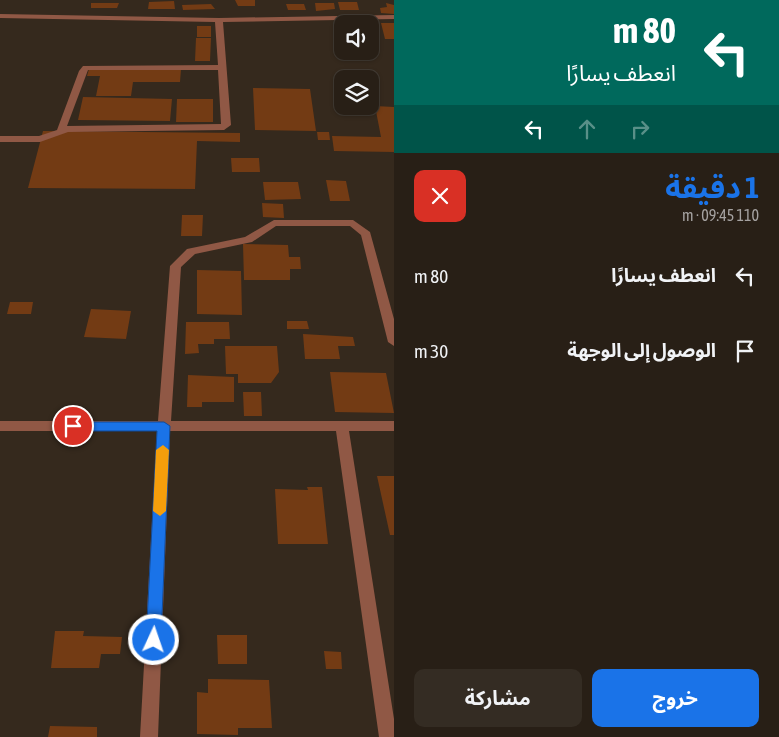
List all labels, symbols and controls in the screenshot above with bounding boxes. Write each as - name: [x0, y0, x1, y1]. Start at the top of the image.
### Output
- text: 80 m: [613, 10, 676, 50]
- map controls: [334, 15, 379, 115]
- button: sound: [334, 15, 379, 60]
- icon: left: [694, 20, 759, 85]
- text: انعطف يسارًا: [566, 60, 676, 86]
- button: layers: [334, 70, 379, 115]
- icon: left: [520, 115, 548, 143]
- icon: ahead: [573, 115, 601, 143]
- icon: right: [626, 115, 654, 143]
- button: close: [414, 170, 466, 222]
- text: 1 دقيقة: [665, 170, 759, 204]
- text: 110 m · 09:45: [682, 206, 759, 224]
- icon: left: [731, 262, 759, 290]
- text: انعطف يسارًا: [611, 264, 716, 286]
- text: 80 m: [414, 265, 448, 287]
- icon: arrive: [731, 337, 759, 365]
- text: الوصول إلى الوجهة: [567, 339, 716, 361]
- text: 30 m: [414, 340, 448, 362]
- pin: [52, 405, 94, 447]
- icon: arrive: [59, 412, 87, 440]
- position arrow: [127, 613, 179, 665]
- button: مشاركة: [414, 669, 582, 727]
- button: خروج: [592, 669, 759, 727]

